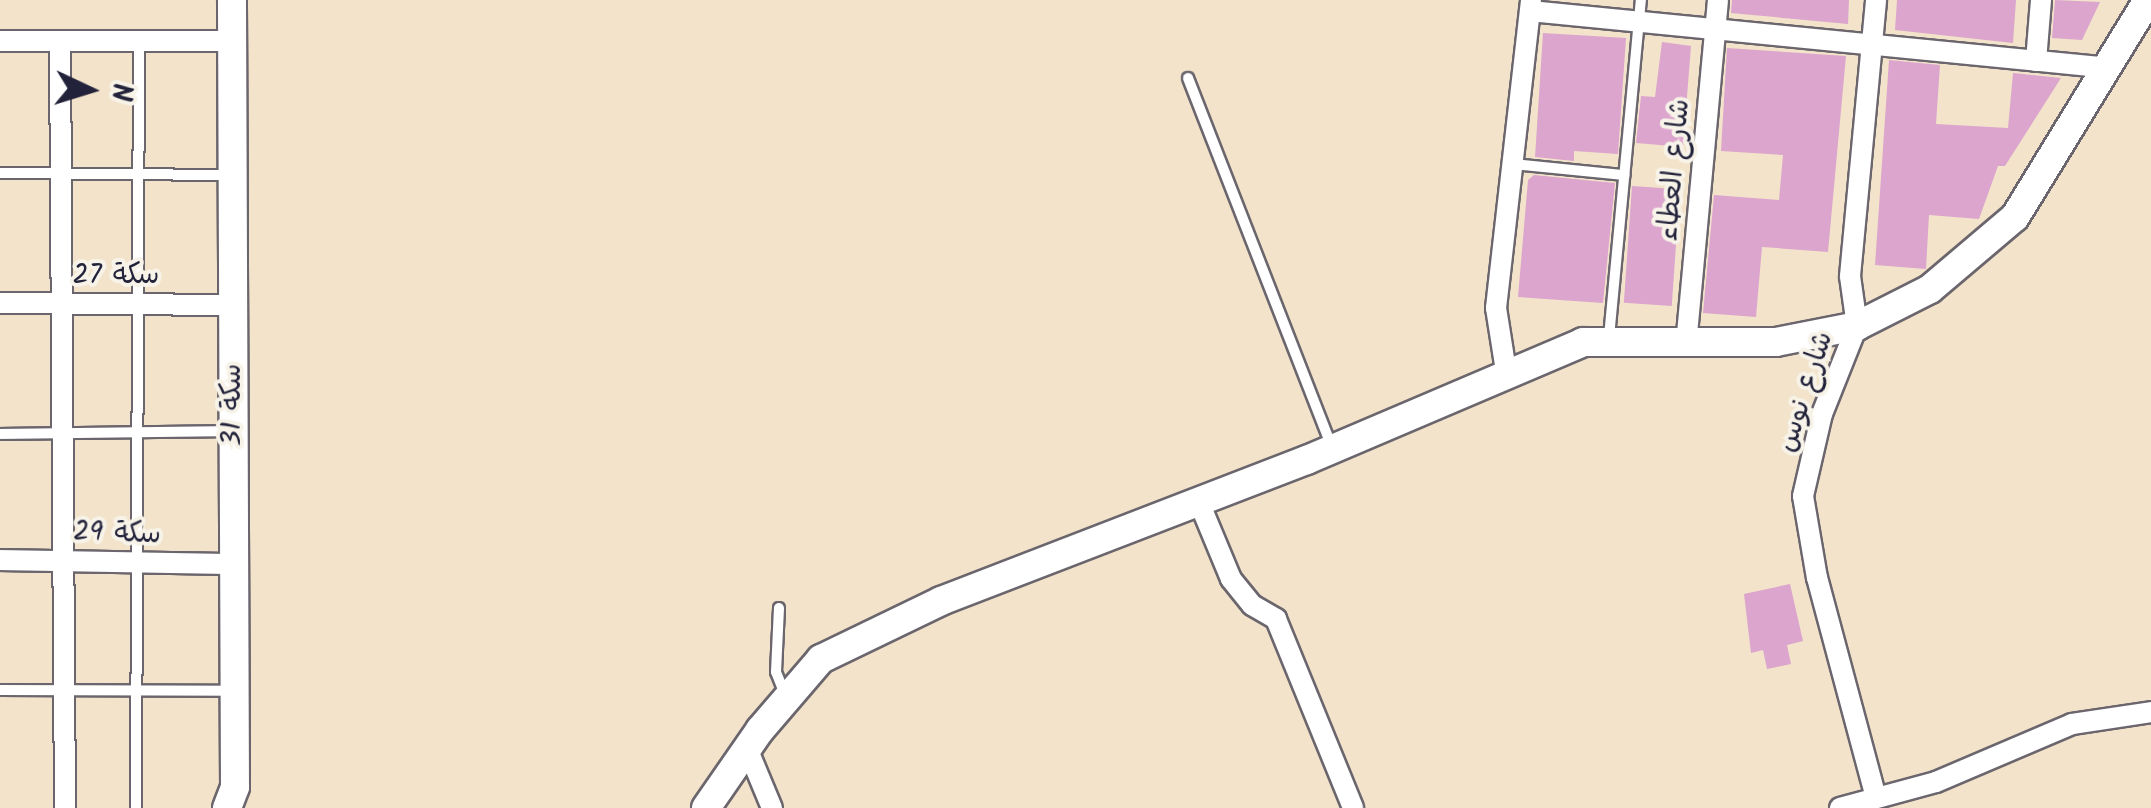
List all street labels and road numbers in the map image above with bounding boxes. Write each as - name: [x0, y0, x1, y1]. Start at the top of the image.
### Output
- street label: شارع العطاء: [1652, 98, 1698, 242]
- street label: سكة 27: [72, 259, 160, 293]
- street label: شارع نوس: [1771, 328, 1841, 456]
- street label: سكة 31: [216, 364, 250, 446]
- street label: سكة 29: [73, 516, 161, 552]

